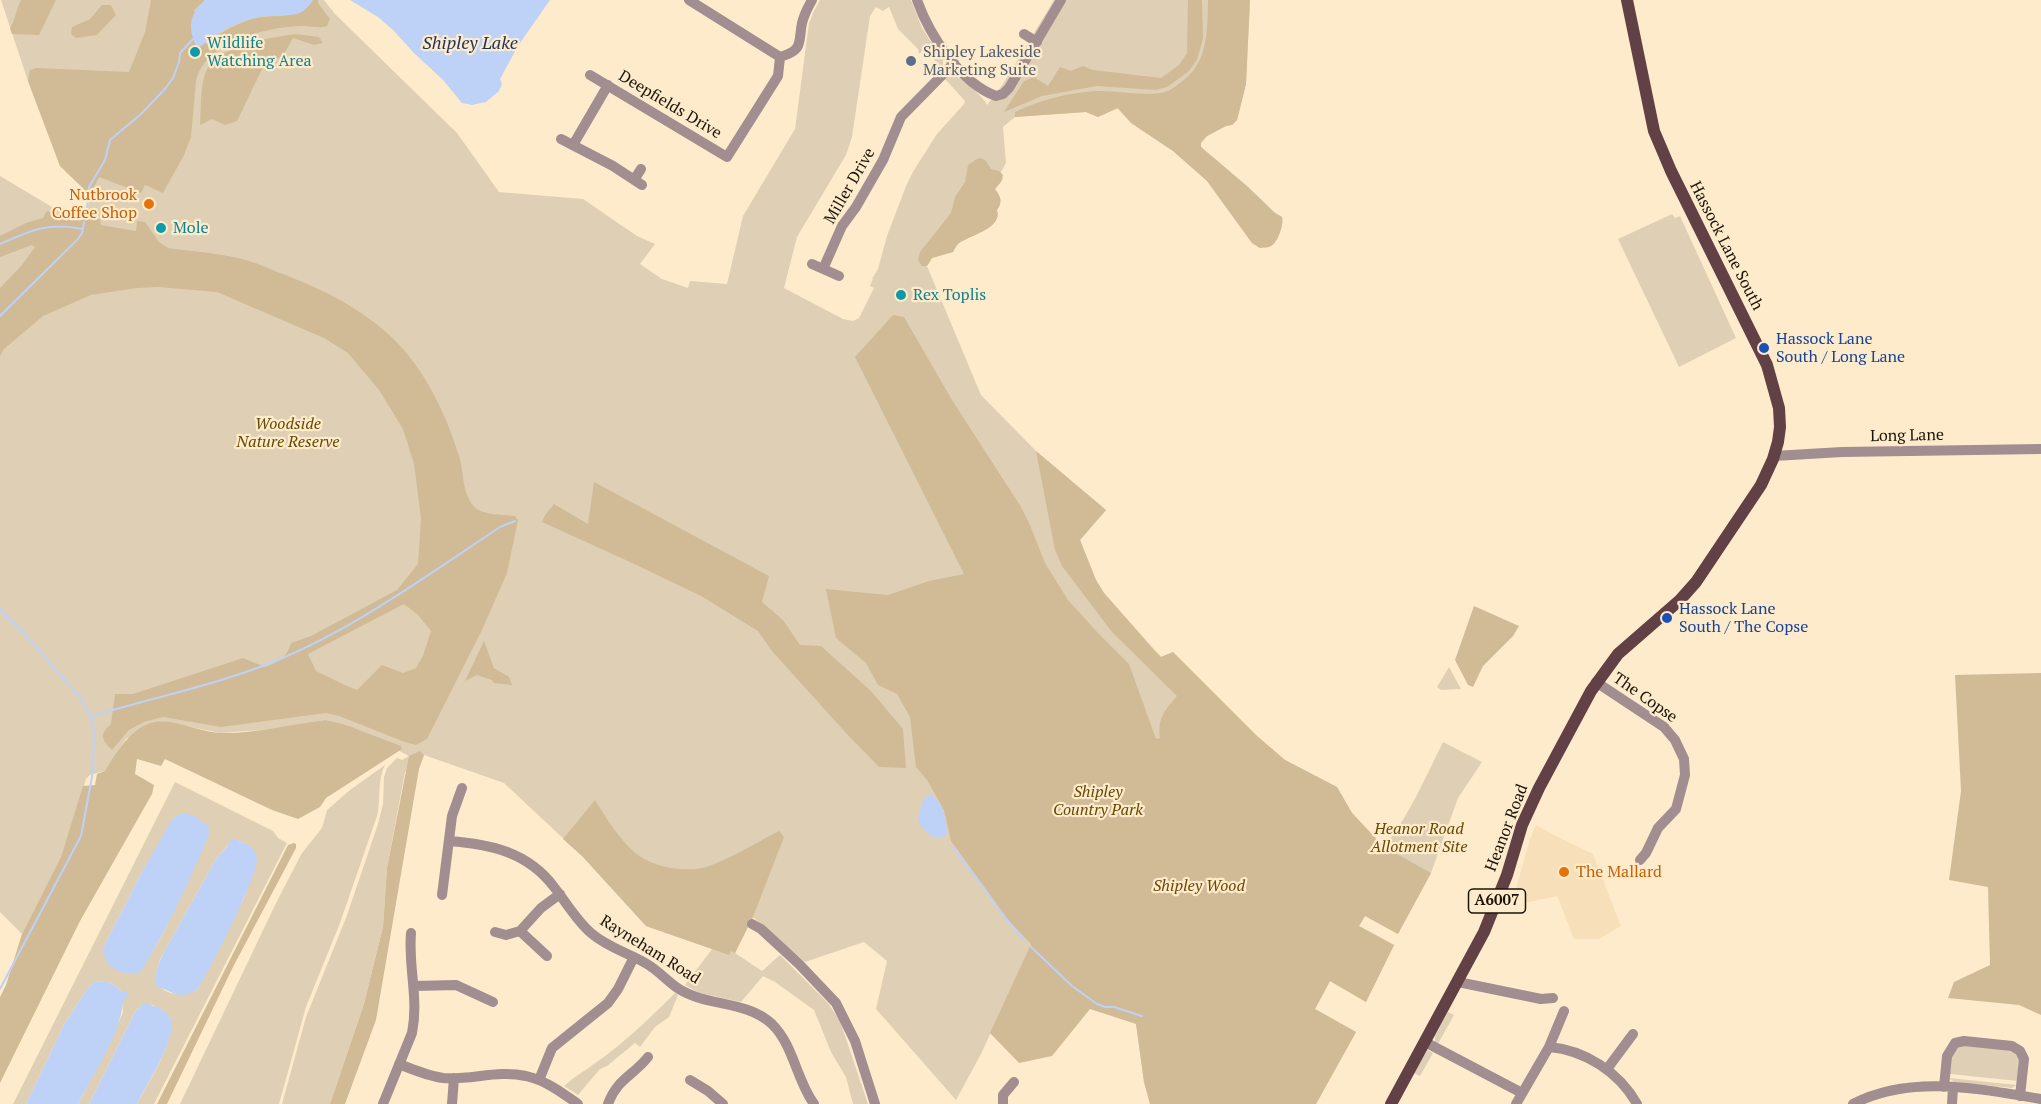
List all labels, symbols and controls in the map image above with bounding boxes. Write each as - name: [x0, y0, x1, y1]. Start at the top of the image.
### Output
- place label: Wildlife Watching Area: [207, 33, 312, 71]
- water label: Shipley Lake: [422, 33, 518, 55]
- place label: Shipley Lakeside Marketing Suite: [923, 42, 1041, 80]
- marker: Wildlife Watching Area: [188, 45, 202, 59]
- marker: Shipley Lakeside Marketing Suite: [904, 54, 918, 68]
- street label: Deepfields Drive: [615, 67, 725, 143]
- street label: Miller Drive: [821, 145, 879, 227]
- street label: Hassock Lane South: [1685, 178, 1767, 314]
- place label: Nutbrook Coffee Shop: [52, 185, 137, 223]
- marker: Nutbrook Coffee Shop: [142, 197, 156, 211]
- place label: Mole: [173, 218, 209, 238]
- marker: Mole: [154, 221, 168, 235]
- place label: Rex Toplis: [913, 285, 986, 305]
- marker: Rex Toplis: [894, 288, 908, 302]
- place label: Hassock Lane South / Long Lane: [1776, 329, 1905, 367]
- marker: Hassock Lane South / Long Lane: [1757, 341, 1771, 355]
- park label: Woodside Nature Reserve: [237, 414, 339, 452]
- street label: Long Lane: [1870, 426, 1944, 446]
- place label: Hassock Lane South / The Copse: [1679, 599, 1808, 637]
- marker: Hassock Lane South / The Copse: [1660, 611, 1674, 625]
- street label: The Copse: [1609, 669, 1681, 727]
- park label: Shipley Country Park: [1053, 782, 1143, 820]
- street label: Heanor Road: [1482, 782, 1532, 874]
- park label: Heanor Road Allotment Site: [1371, 819, 1467, 857]
- place label: The Mallard: [1576, 862, 1662, 882]
- marker: The Mallard: [1557, 865, 1571, 879]
- park label: Shipley Wood: [1153, 876, 1245, 896]
- road number: A6007: [1468, 889, 1526, 913]
- street label: Rayneham Road: [596, 911, 704, 989]

